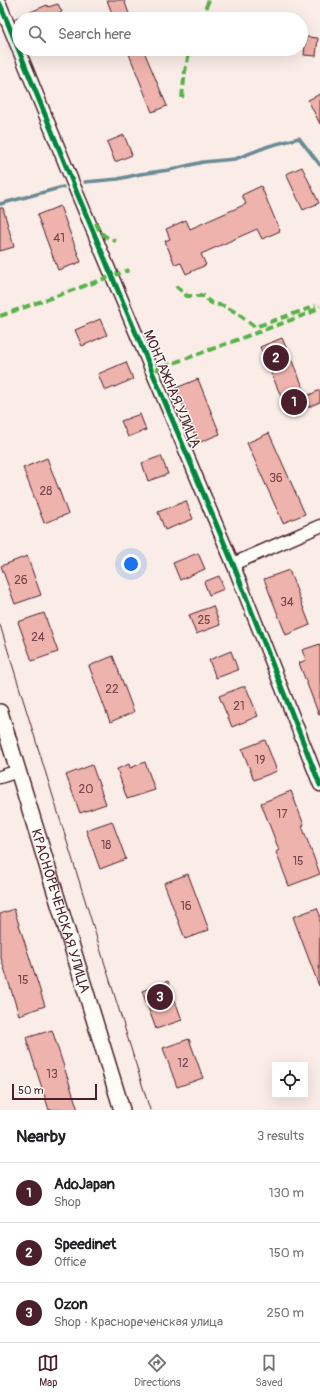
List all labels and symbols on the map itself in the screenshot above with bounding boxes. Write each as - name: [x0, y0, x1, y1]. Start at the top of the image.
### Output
- house number: 41: [53, 231, 65, 246]
- street label: МОНТАЖНАЯ УЛИЦА: [139, 328, 205, 450]
- pin: 2: [263, 343, 289, 373]
- pin: 1: [281, 387, 307, 417]
- house number: 36: [269, 471, 283, 486]
- house number: 28: [40, 484, 52, 499]
- your location: [121, 554, 141, 574]
- house number: 26: [14, 573, 28, 588]
- house number: 34: [280, 595, 294, 610]
- house number: 25: [197, 613, 211, 628]
- house number: 24: [31, 630, 45, 645]
- house number: 22: [105, 682, 119, 697]
- house number: 21: [233, 699, 245, 714]
- house number: 19: [255, 753, 265, 768]
- house number: 20: [79, 782, 93, 797]
- house number: 17: [276, 807, 288, 822]
- street label: КРАСНОРЕЧЕНСКАЯ УЛИЦА: [28, 827, 94, 995]
- house number: 18: [101, 838, 111, 853]
- house number: 15: [292, 854, 304, 869]
- house number: 16: [180, 899, 192, 914]
- house number: 15: [17, 973, 29, 988]
- pin: 3: [147, 982, 173, 1012]
- house number: 12: [177, 1056, 189, 1071]
- house number: 13: [46, 1067, 58, 1082]
- scale bar: [12, 1082, 97, 1101]

